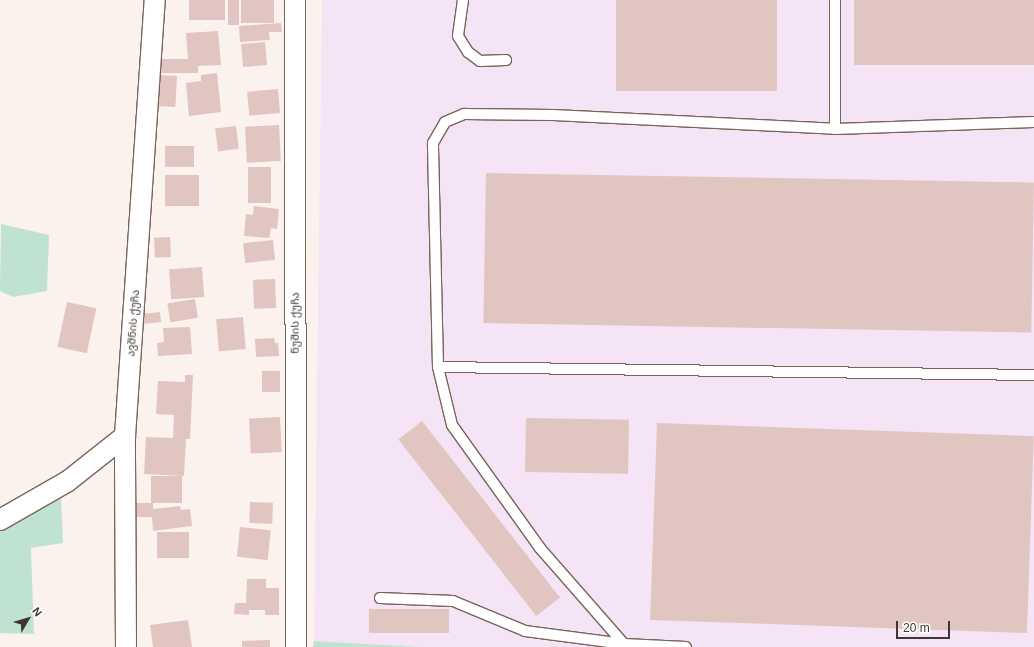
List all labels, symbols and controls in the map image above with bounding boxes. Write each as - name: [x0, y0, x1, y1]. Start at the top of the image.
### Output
- street label: ავშნის ქუჩა: [124, 289, 142, 357]
- street label: ნუშის ქუჩა: [288, 292, 302, 354]
- north arrow: [8, 599, 48, 639]
- text: N: [30, 605, 45, 618]
- scale bar: [898, 613, 952, 639]
- text: 20 m: [903, 621, 930, 635]

